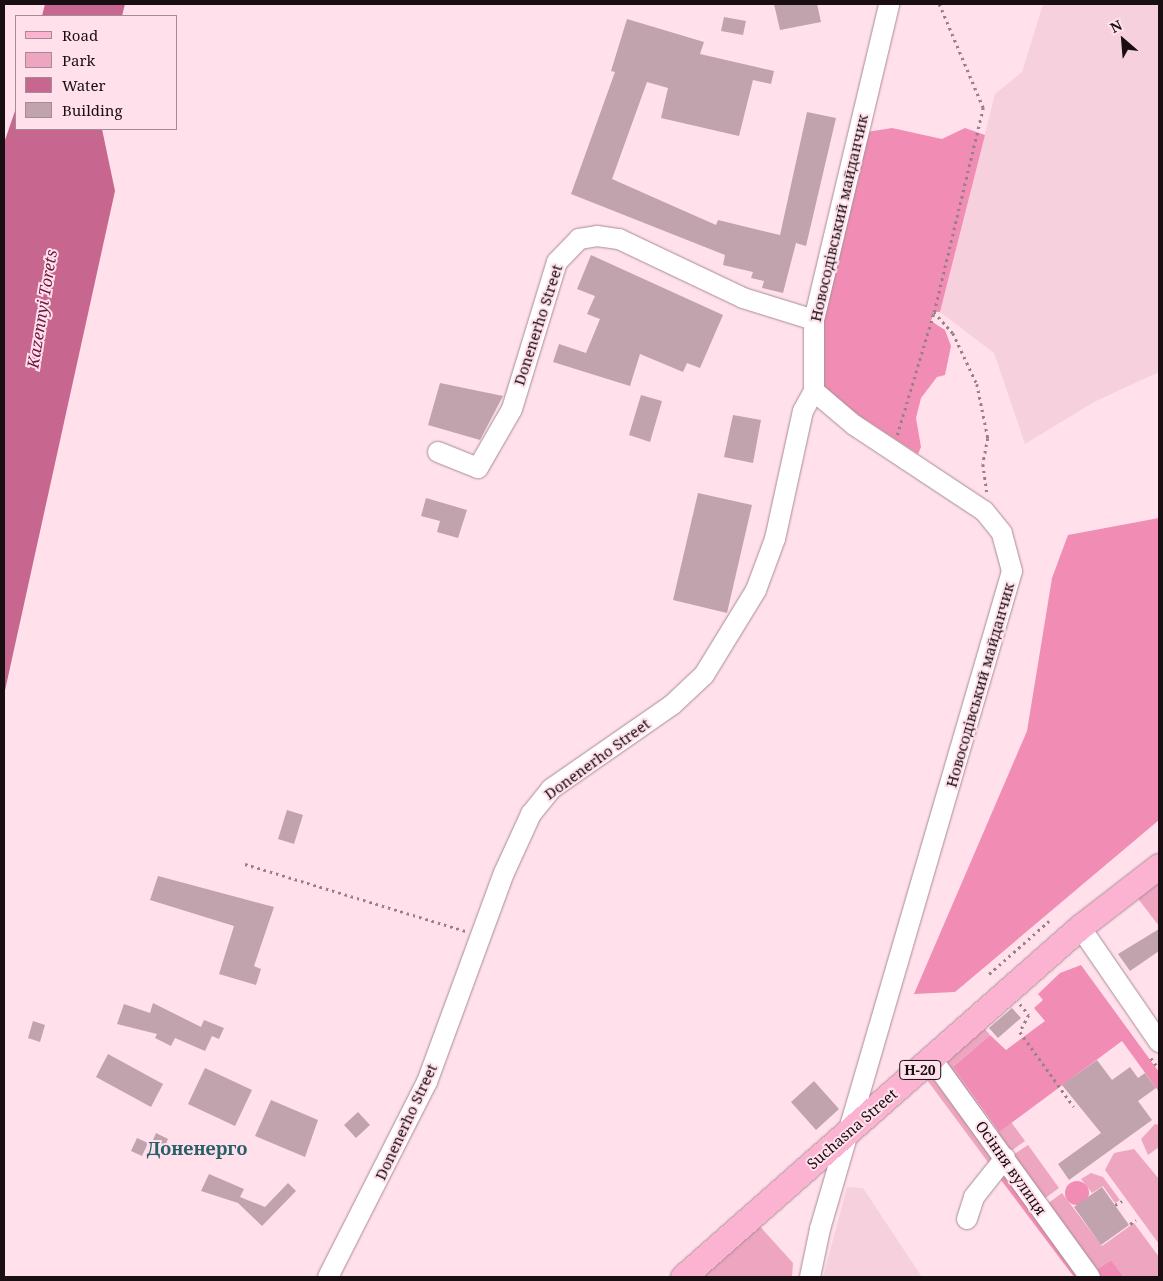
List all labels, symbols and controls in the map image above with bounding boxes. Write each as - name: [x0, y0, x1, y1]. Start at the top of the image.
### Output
- legend: [15, 15, 178, 130]
- north arrow: [1098, 15, 1148, 65]
- text: N: [1107, 15, 1125, 37]
- text: Road: [62, 25, 98, 45]
- text: Park: [62, 50, 95, 70]
- text: Water: [62, 75, 105, 95]
- text: Building: [62, 100, 123, 120]
- street label: Новосодівський майданчик: [806, 113, 872, 323]
- water label: Kazennyi Torets: [23, 248, 61, 370]
- street label: Donenerho Street: [510, 262, 566, 388]
- street label: Новосодівський майданчик: [942, 581, 1018, 789]
- street label: Donenerho Street: [541, 715, 653, 803]
- road number: Н-20: [899, 1058, 941, 1082]
- street label: Donenerho Street: [371, 1061, 441, 1183]
- street label: Suchasna Street: [803, 1085, 901, 1173]
- street label: Осіння вулиця: [972, 1117, 1050, 1219]
- district label: Доненерго: [147, 1137, 247, 1159]

